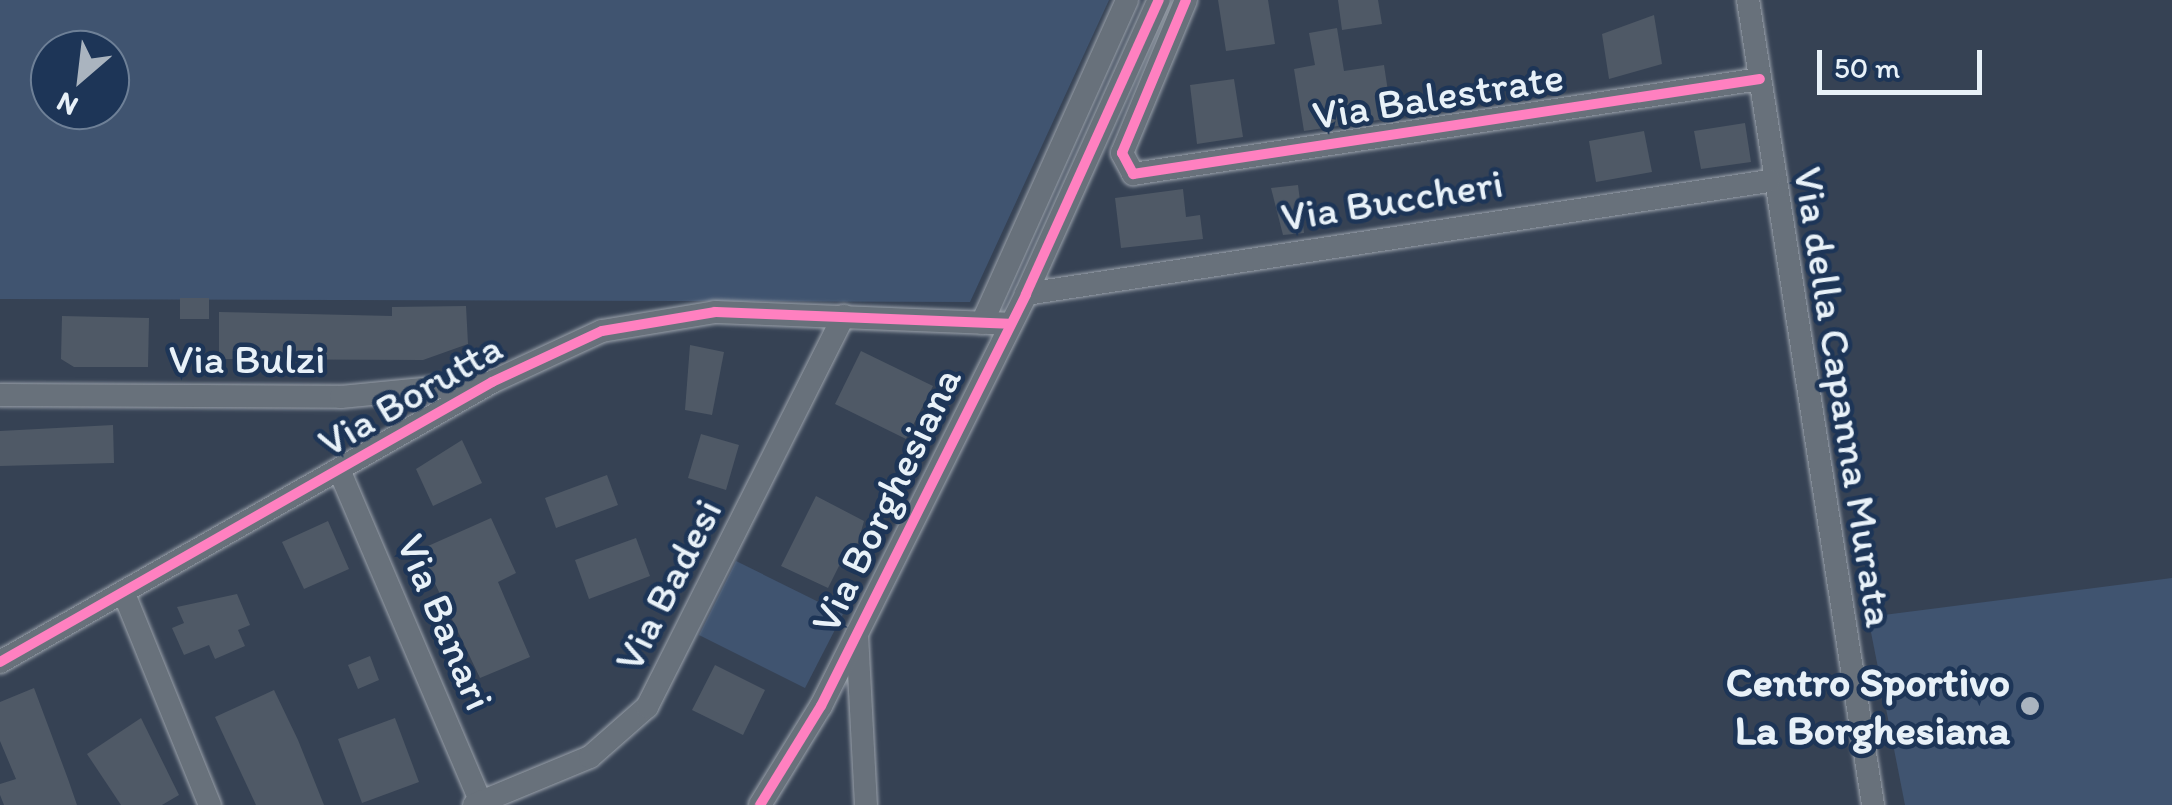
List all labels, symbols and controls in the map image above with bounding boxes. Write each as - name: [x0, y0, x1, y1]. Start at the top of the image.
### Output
- north arrow: [30, 30, 130, 130]
- scale bar: [1822, 30, 1987, 92]
- text: 50 m: [1834, 49, 1900, 86]
- street label: Via Balestrate: [1308, 51, 1568, 141]
- text: N: [51, 85, 83, 124]
- street label: Via Buccheri: [1277, 158, 1507, 242]
- street label: Via della Capanna Murata: [1783, 165, 1905, 629]
- street label: Via Borutta: [308, 322, 512, 468]
- street label: Via Bulzi: [168, 334, 326, 384]
- street label: Via Borghesiana: [800, 359, 972, 641]
- street label: Via Badesi: [603, 490, 733, 680]
- street label: Via Banari: [386, 527, 504, 717]
- place label: Centro Sportivo La Borghesiana: [1726, 657, 2010, 756]
- marker: Centro Sportivo La Borghesiana: [2019, 695, 2041, 717]

